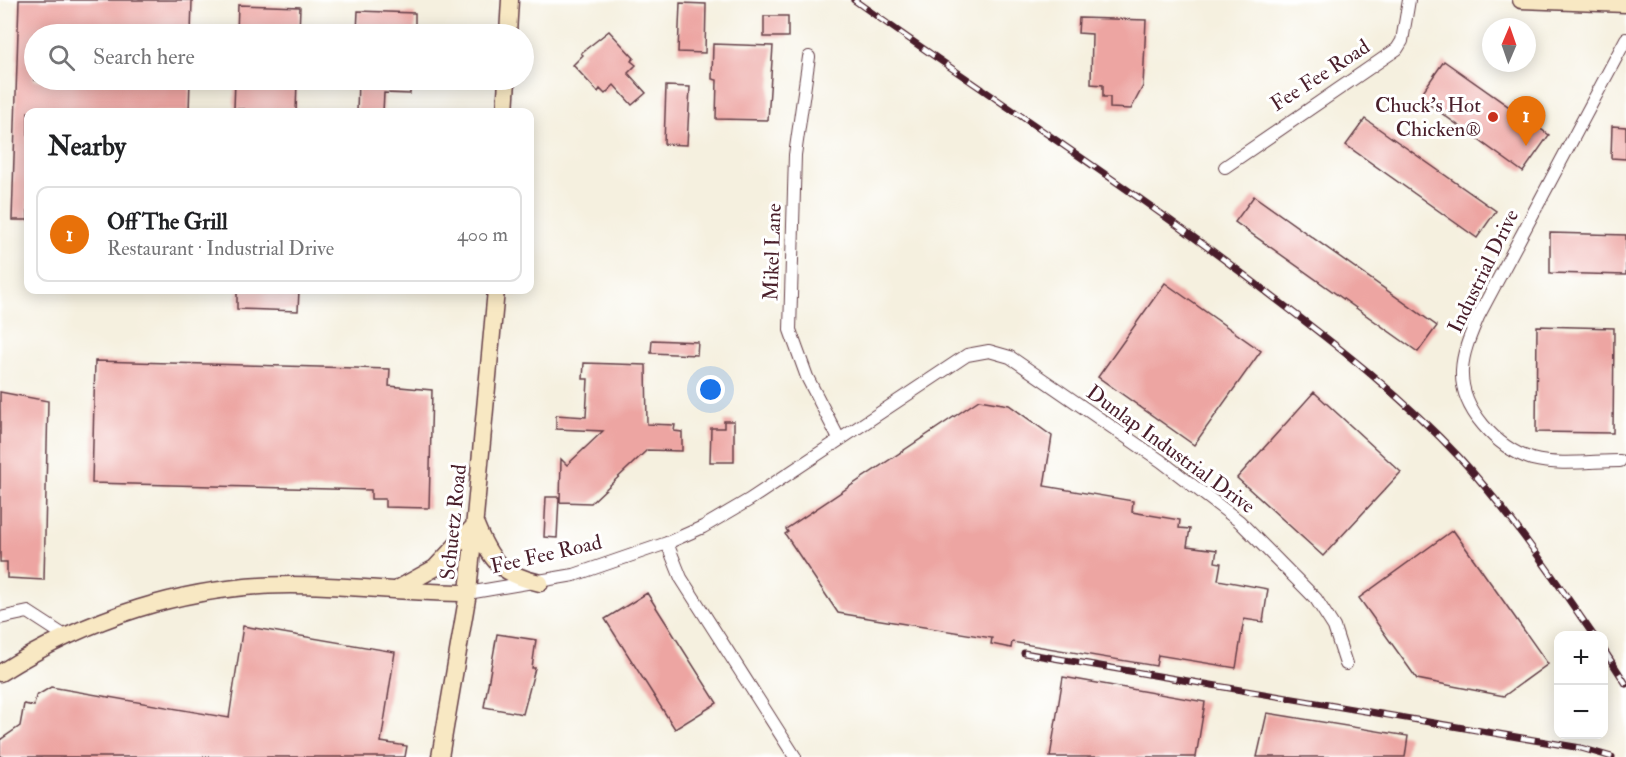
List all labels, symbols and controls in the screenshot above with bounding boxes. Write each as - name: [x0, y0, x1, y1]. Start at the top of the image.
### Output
- north arrow: [1482, 18, 1536, 72]
- search box: [24, 24, 534, 90]
- street label: Fee Fee Road: [1265, 33, 1376, 118]
- icon: search: [45, 41, 78, 74]
- text: Search here: [93, 43, 195, 71]
- place label: Chuck's Hot Chicken®: [1375, 92, 1481, 143]
- pin: 1: [1506, 96, 1546, 146]
- marker: Chuck's Hot Chicken®: [1486, 110, 1500, 124]
- text: Nearby: [48, 131, 126, 163]
- street label: Mikel Lane: [757, 203, 788, 301]
- street label: Industrial Drive: [1442, 205, 1525, 338]
- text: Off The Grill: [107, 208, 228, 236]
- text: 1: [66, 222, 73, 247]
- text: 400 m: [457, 222, 508, 247]
- text: Restaurant · Industrial Drive: [107, 236, 334, 261]
- your location: [696, 375, 725, 404]
- street label: Dunlap Industrial Drive: [1081, 379, 1261, 520]
- street label: Schuetz Road: [434, 462, 473, 581]
- street label: Fee Fee Road: [488, 528, 605, 580]
- map controls: [1554, 631, 1608, 739]
- button: +: [1554, 631, 1608, 685]
- button: −: [1554, 685, 1608, 739]

